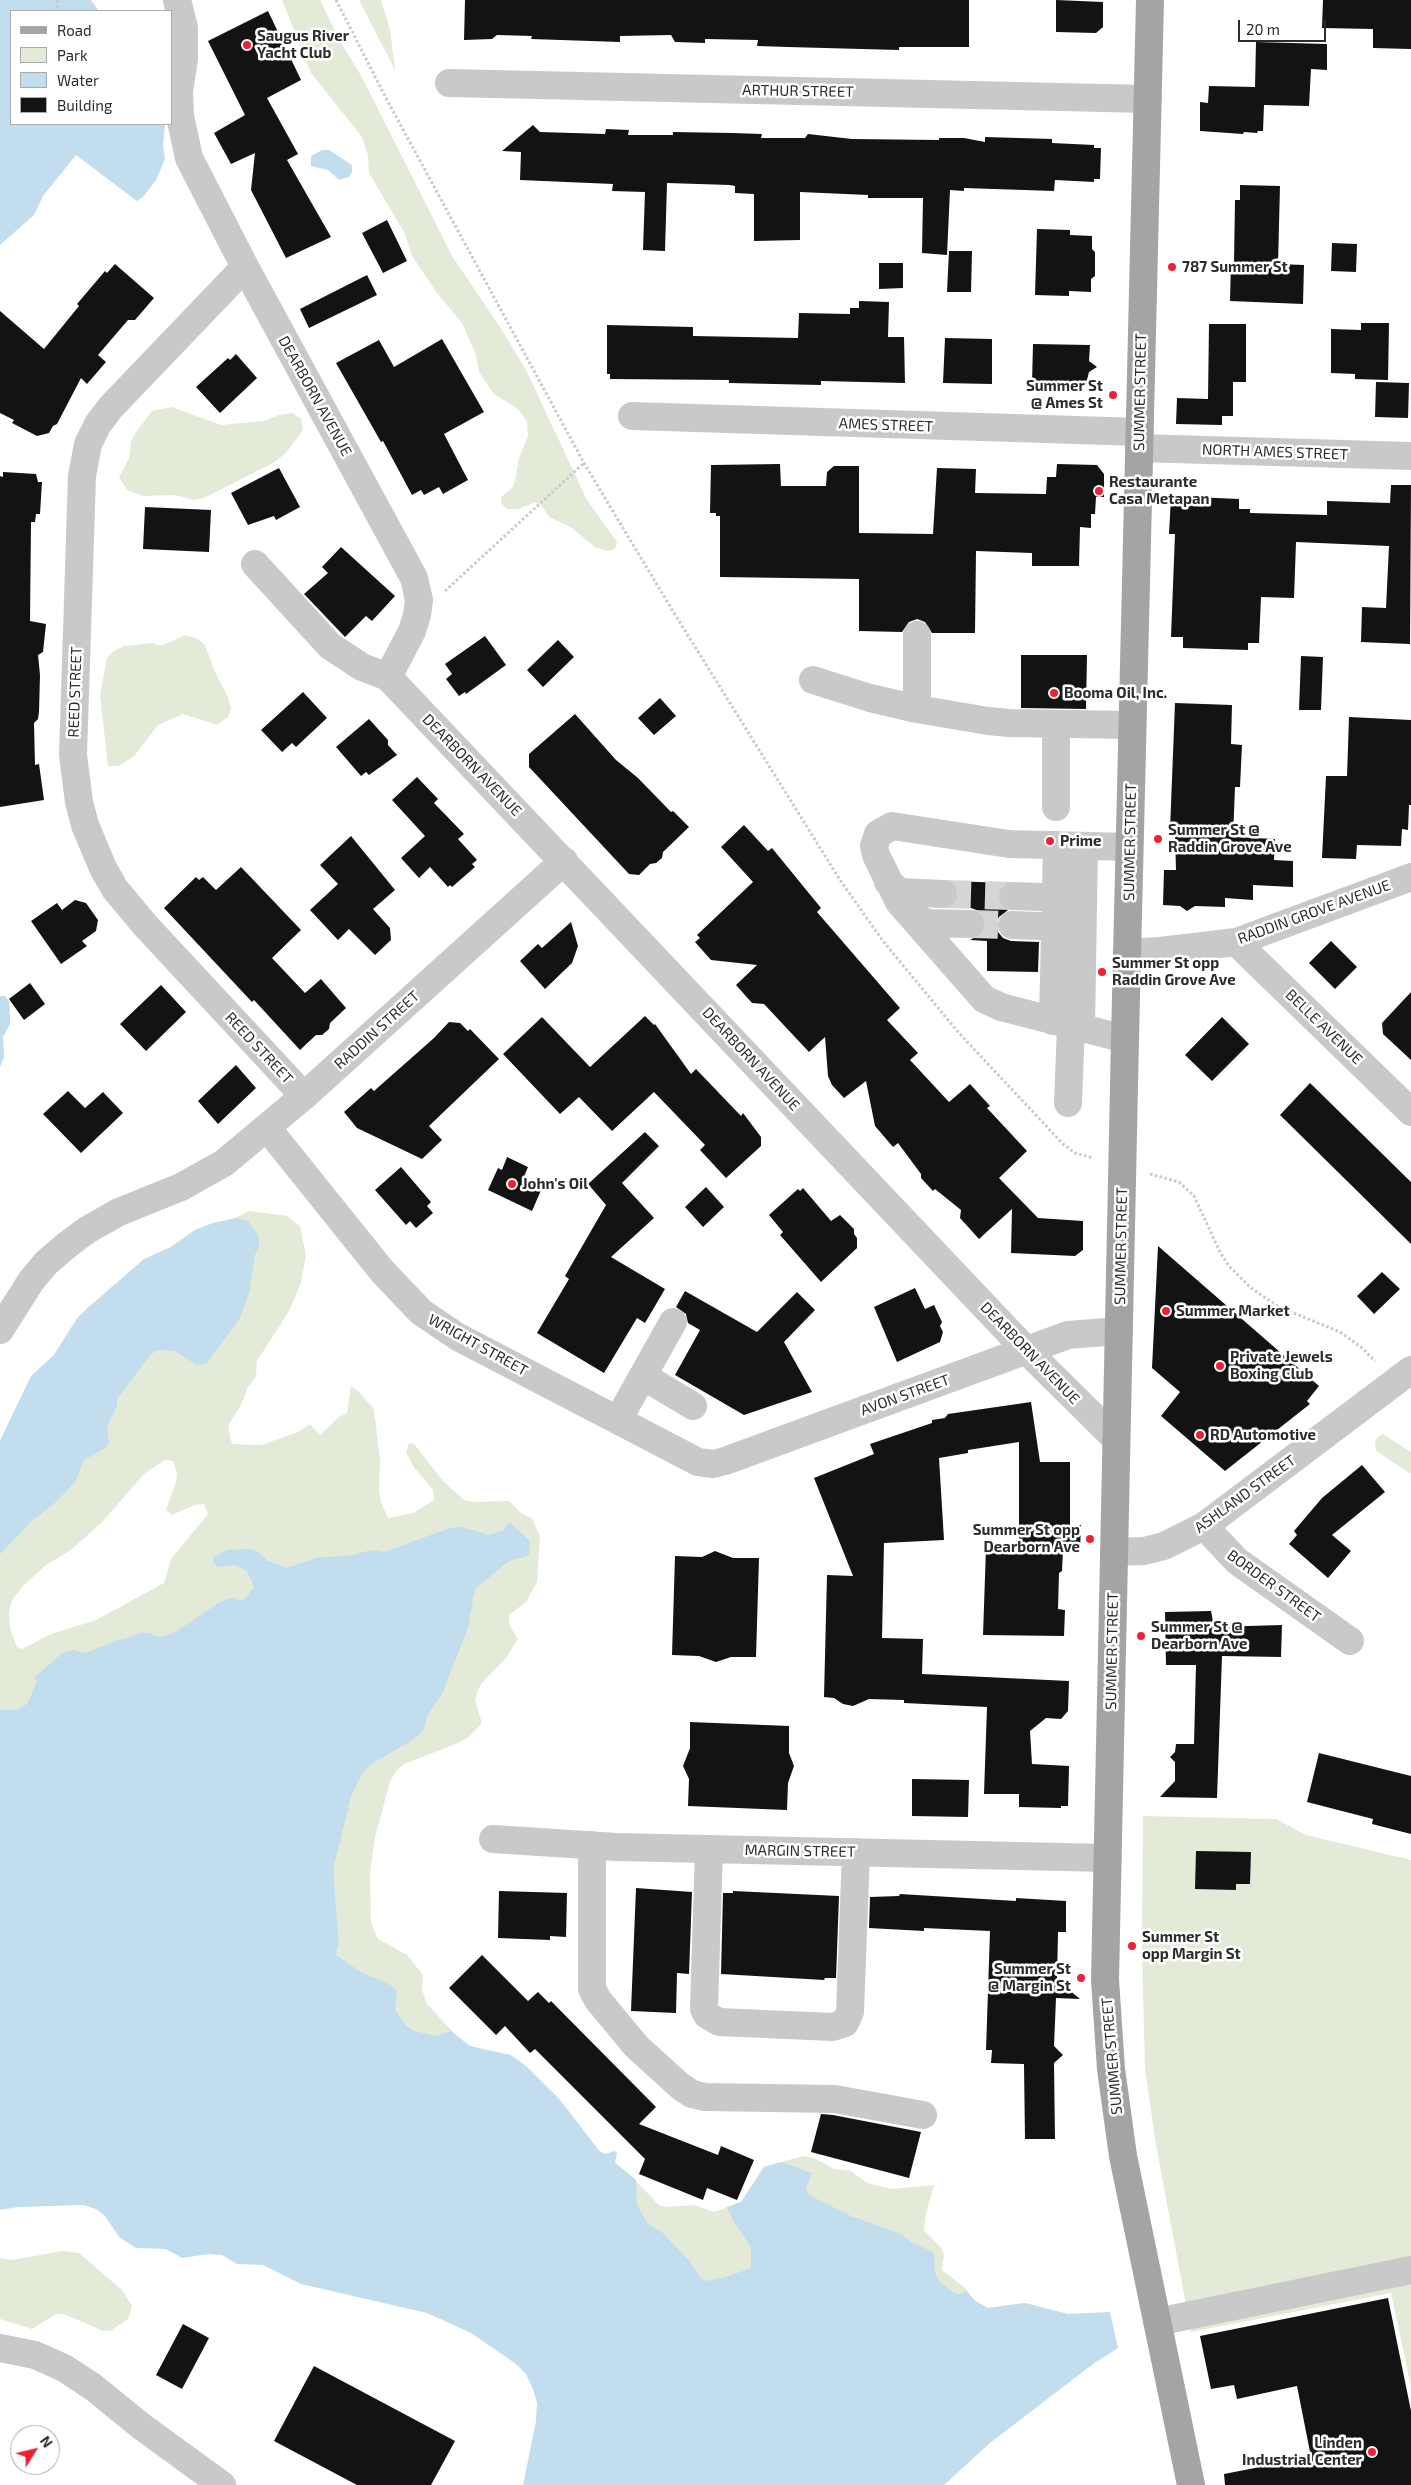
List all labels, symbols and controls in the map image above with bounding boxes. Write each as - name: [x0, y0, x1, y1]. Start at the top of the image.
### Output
- legend: [10, 10, 172, 125]
- scale bar: [1241, 10, 1328, 42]
- text: 20 m: [1246, 20, 1280, 38]
- text: Road: [57, 21, 92, 39]
- place label: Saugus River Yacht Club: [257, 27, 349, 62]
- marker: Saugus River Yacht Club: [241, 39, 253, 51]
- text: Park: [57, 46, 88, 64]
- text: Water: [57, 71, 99, 89]
- street label: ARTHUR STREET: [742, 81, 854, 101]
- text: Building: [57, 96, 112, 114]
- place label: 787 Summer St: [1182, 258, 1288, 276]
- marker: 787 Summer St: [1166, 261, 1178, 273]
- street label: DEARBORN AVENUE: [274, 333, 356, 459]
- street label: SUMMER STREET: [1130, 333, 1150, 451]
- place label: Summer St @ Ames St: [1026, 377, 1103, 412]
- marker: Summer St @ Ames St: [1107, 389, 1119, 401]
- street label: AMES STREET: [838, 414, 934, 436]
- street label: NORTH AMES STREET: [1202, 440, 1348, 464]
- place label: Restaurante Casa Metapan: [1109, 473, 1210, 508]
- marker: Restaurante Casa Metapan: [1093, 485, 1105, 497]
- street label: REED STREET: [64, 646, 86, 738]
- place label: Booma Oil, Inc.: [1064, 684, 1167, 702]
- marker: Booma Oil, Inc.: [1048, 687, 1060, 699]
- street label: DEARBORN AVENUE: [419, 710, 525, 820]
- street label: SUMMER STREET: [1120, 783, 1140, 901]
- place label: Summer St @ Raddin Grove Ave: [1168, 821, 1292, 856]
- place label: Prime: [1060, 832, 1101, 850]
- marker: Summer St @ Raddin Grove Ave: [1152, 833, 1164, 845]
- marker: Prime: [1044, 835, 1056, 847]
- street label: RADDIN GROVE AVENUE: [1235, 876, 1393, 948]
- place label: Summer St opp Raddin Grove Ave: [1112, 954, 1236, 989]
- marker: Summer St opp Raddin Grove Ave: [1096, 966, 1108, 978]
- street label: BELLE AVENUE: [1282, 986, 1366, 1068]
- street label: RADDIN STREET: [331, 987, 423, 1073]
- street label: DEARBORN AVENUE: [698, 1004, 804, 1114]
- street label: REED STREET: [221, 1008, 297, 1088]
- place label: John's Oil: [522, 1175, 588, 1193]
- marker: John's Oil: [506, 1178, 518, 1190]
- street label: SUMMER STREET: [1111, 1187, 1131, 1305]
- street label: DEARBORN AVENUE: [977, 1298, 1083, 1408]
- place label: Summer Market: [1176, 1302, 1290, 1320]
- marker: Summer Market: [1160, 1305, 1172, 1317]
- street label: WRIGHT STREET: [425, 1310, 531, 1380]
- place label: Private Jewels Boxing Club: [1230, 1348, 1333, 1383]
- marker: Private Jewels Boxing Club: [1214, 1360, 1226, 1372]
- street label: AVON STREET: [858, 1371, 952, 1419]
- place label: RD Automotive: [1210, 1426, 1316, 1444]
- marker: RD Automotive: [1194, 1429, 1206, 1441]
- street label: ASHLAND STREET: [1191, 1451, 1299, 1537]
- place label: Summer St opp Dearborn Ave: [973, 1521, 1080, 1556]
- marker: Summer St opp Dearborn Ave: [1084, 1533, 1096, 1545]
- street label: BORDER STREET: [1224, 1546, 1324, 1626]
- street label: SUMMER STREET: [1102, 1592, 1122, 1710]
- place label: Summer St @ Dearborn Ave: [1151, 1618, 1247, 1653]
- marker: Summer St @ Dearborn Ave: [1135, 1630, 1147, 1642]
- street label: MARGIN STREET: [744, 1841, 856, 1861]
- place label: Summer St opp Margin St: [1142, 1928, 1241, 1963]
- marker: Summer St opp Margin St: [1126, 1940, 1138, 1952]
- place label: Summer St @ Margin St: [988, 1960, 1071, 1995]
- marker: Summer St @ Margin St: [1075, 1972, 1087, 1984]
- street label: SUMMER STREET: [1098, 1997, 1126, 2115]
- north arrow: [10, 2425, 60, 2475]
- text: N: [37, 2432, 57, 2451]
- place label: Linden Industrial Center: [1242, 2434, 1362, 2469]
- marker: Linden Industrial Center: [1366, 2446, 1378, 2458]

